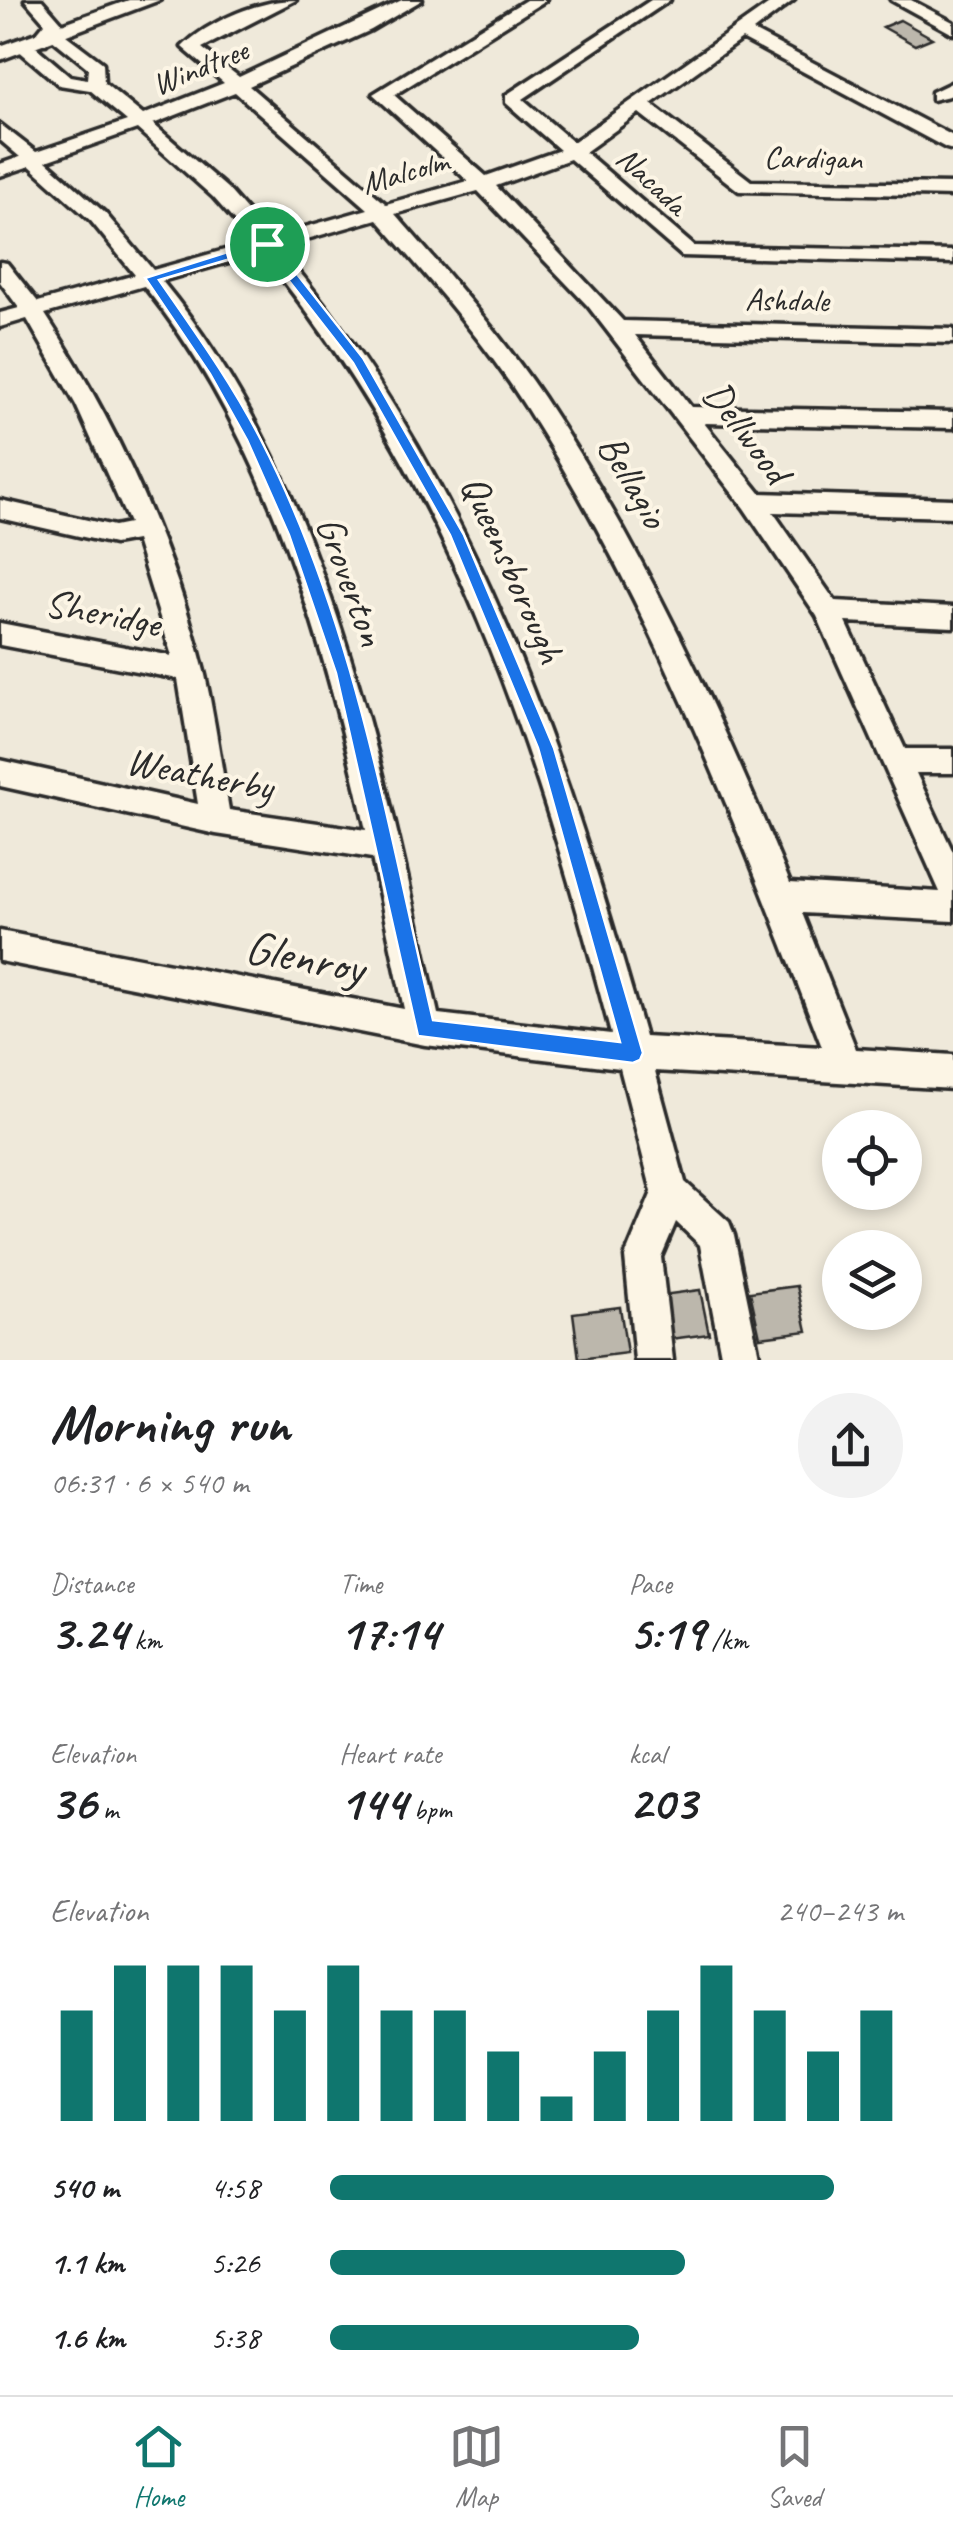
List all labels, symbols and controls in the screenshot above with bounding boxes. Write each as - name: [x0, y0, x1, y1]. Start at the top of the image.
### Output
- street label: Windtree: [146, 28, 256, 105]
- street label: Cardigan: [764, 137, 864, 179]
- street label: Nacada: [608, 138, 698, 226]
- street label: Malcolm: [357, 139, 456, 204]
- pin: [225, 202, 310, 287]
- icon: arrive: [240, 217, 295, 272]
- street label: Ashdale: [745, 279, 832, 321]
- street label: Dellwood: [692, 371, 805, 498]
- street label: Bellagio: [586, 425, 680, 538]
- street label: Queensborough: [450, 468, 577, 671]
- street label: Groverton: [305, 509, 398, 653]
- street label: Sheridge: [41, 577, 168, 649]
- street label: Weatherby: [123, 735, 280, 813]
- street label: Glenroy: [240, 916, 373, 999]
- map controls: [822, 1110, 922, 1330]
- button: locate: [822, 1110, 922, 1210]
- button: layers: [822, 1230, 922, 1330]
- text: Morning run: [50, 1389, 290, 1459]
- button: share: [798, 1393, 903, 1498]
- text: 06:31 · 6 × 540 m: [50, 1462, 248, 1503]
- text: Distance: [50, 1566, 134, 1601]
- text: Time: [339, 1566, 382, 1601]
- text: Pace: [629, 1566, 672, 1601]
- text: 3.24: [50, 1601, 127, 1664]
- text: 17:14: [339, 1601, 439, 1664]
- text: 5:19: [629, 1601, 705, 1664]
- text: km: [127, 1622, 162, 1657]
- text: /km: [705, 1622, 748, 1657]
- text: Elevation: [50, 1736, 136, 1771]
- text: Heart rate: [339, 1736, 441, 1771]
- text: kcal: [629, 1736, 666, 1771]
- text: 36: [50, 1771, 96, 1834]
- text: 144: [339, 1771, 407, 1834]
- text: 203: [629, 1771, 696, 1834]
- text: m: [96, 1792, 119, 1827]
- text: bpm: [407, 1792, 452, 1827]
- text: Elevation: [50, 1890, 148, 1931]
- text: 240–243 m: [777, 1890, 903, 1931]
- text: 540 m: [50, 2167, 119, 2208]
- text: 4:58: [210, 2167, 260, 2208]
- text: 1.1 km: [50, 2242, 124, 2283]
- text: 5:26: [210, 2242, 260, 2283]
- text: 1.6 km: [50, 2317, 125, 2358]
- text: 5:38: [210, 2317, 260, 2358]
- tab: Home: [131, 2419, 186, 2514]
- tab: Map: [449, 2419, 504, 2514]
- tab: Saved: [767, 2419, 822, 2514]

